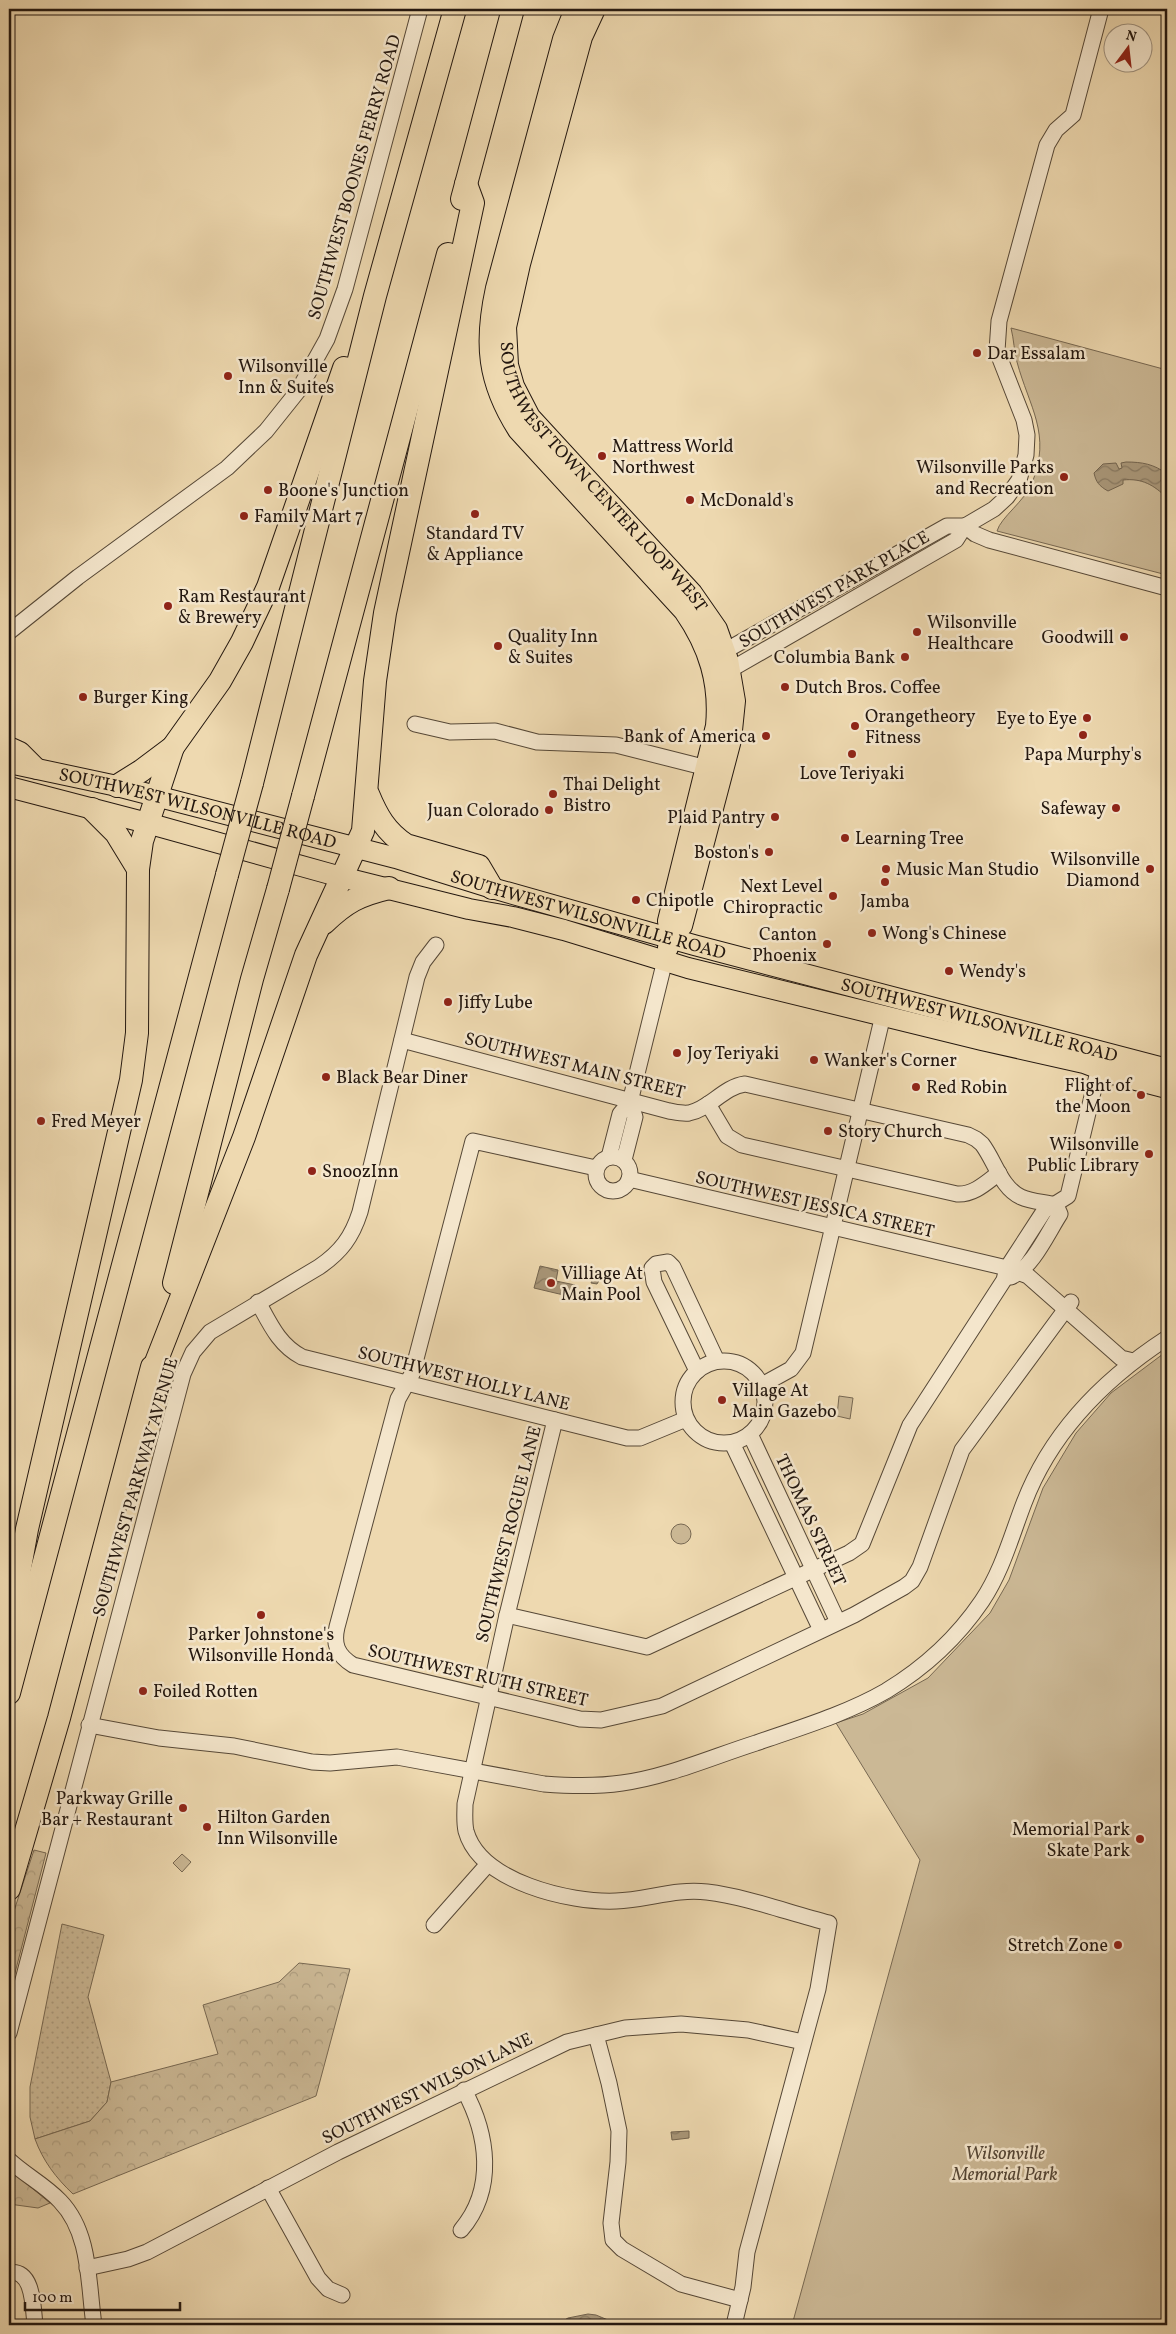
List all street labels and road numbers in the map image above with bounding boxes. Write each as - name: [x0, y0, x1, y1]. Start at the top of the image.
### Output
- street label: SOUTHWEST BOONES FERRY ROAD: [303, 32, 408, 323]
- street label: SOUTHWEST TOWN CENTER LOOP WEST: [493, 341, 713, 618]
- street label: SOUTHWEST PARK PLACE: [735, 525, 935, 655]
- street label: SOUTHWEST WILSONVILLE ROAD: [56, 763, 339, 856]
- street label: SOUTHWEST WILSONVILLE ROAD: [447, 865, 728, 967]
- street label: SOUTHWEST WILSONVILLE ROAD: [838, 973, 1120, 1070]
- street label: SOUTHWEST MAIN STREET: [462, 1027, 688, 1106]
- street label: SOUTHWEST JESSICA STREET: [693, 1166, 937, 1245]
- street label: SOUTHWEST HOLLY LANE: [355, 1341, 573, 1418]
- street label: SOUTHWEST PARKWAY AVENUE: [87, 1355, 186, 1620]
- street label: SOUTHWEST ROGUE LANE: [470, 1423, 549, 1645]
- street label: THOMAS STREET: [768, 1450, 851, 1591]
- street label: SOUTHWEST RUTH STREET: [365, 1639, 591, 1714]
- street label: SOUTHWEST WILSON LANE: [318, 2027, 537, 2151]

